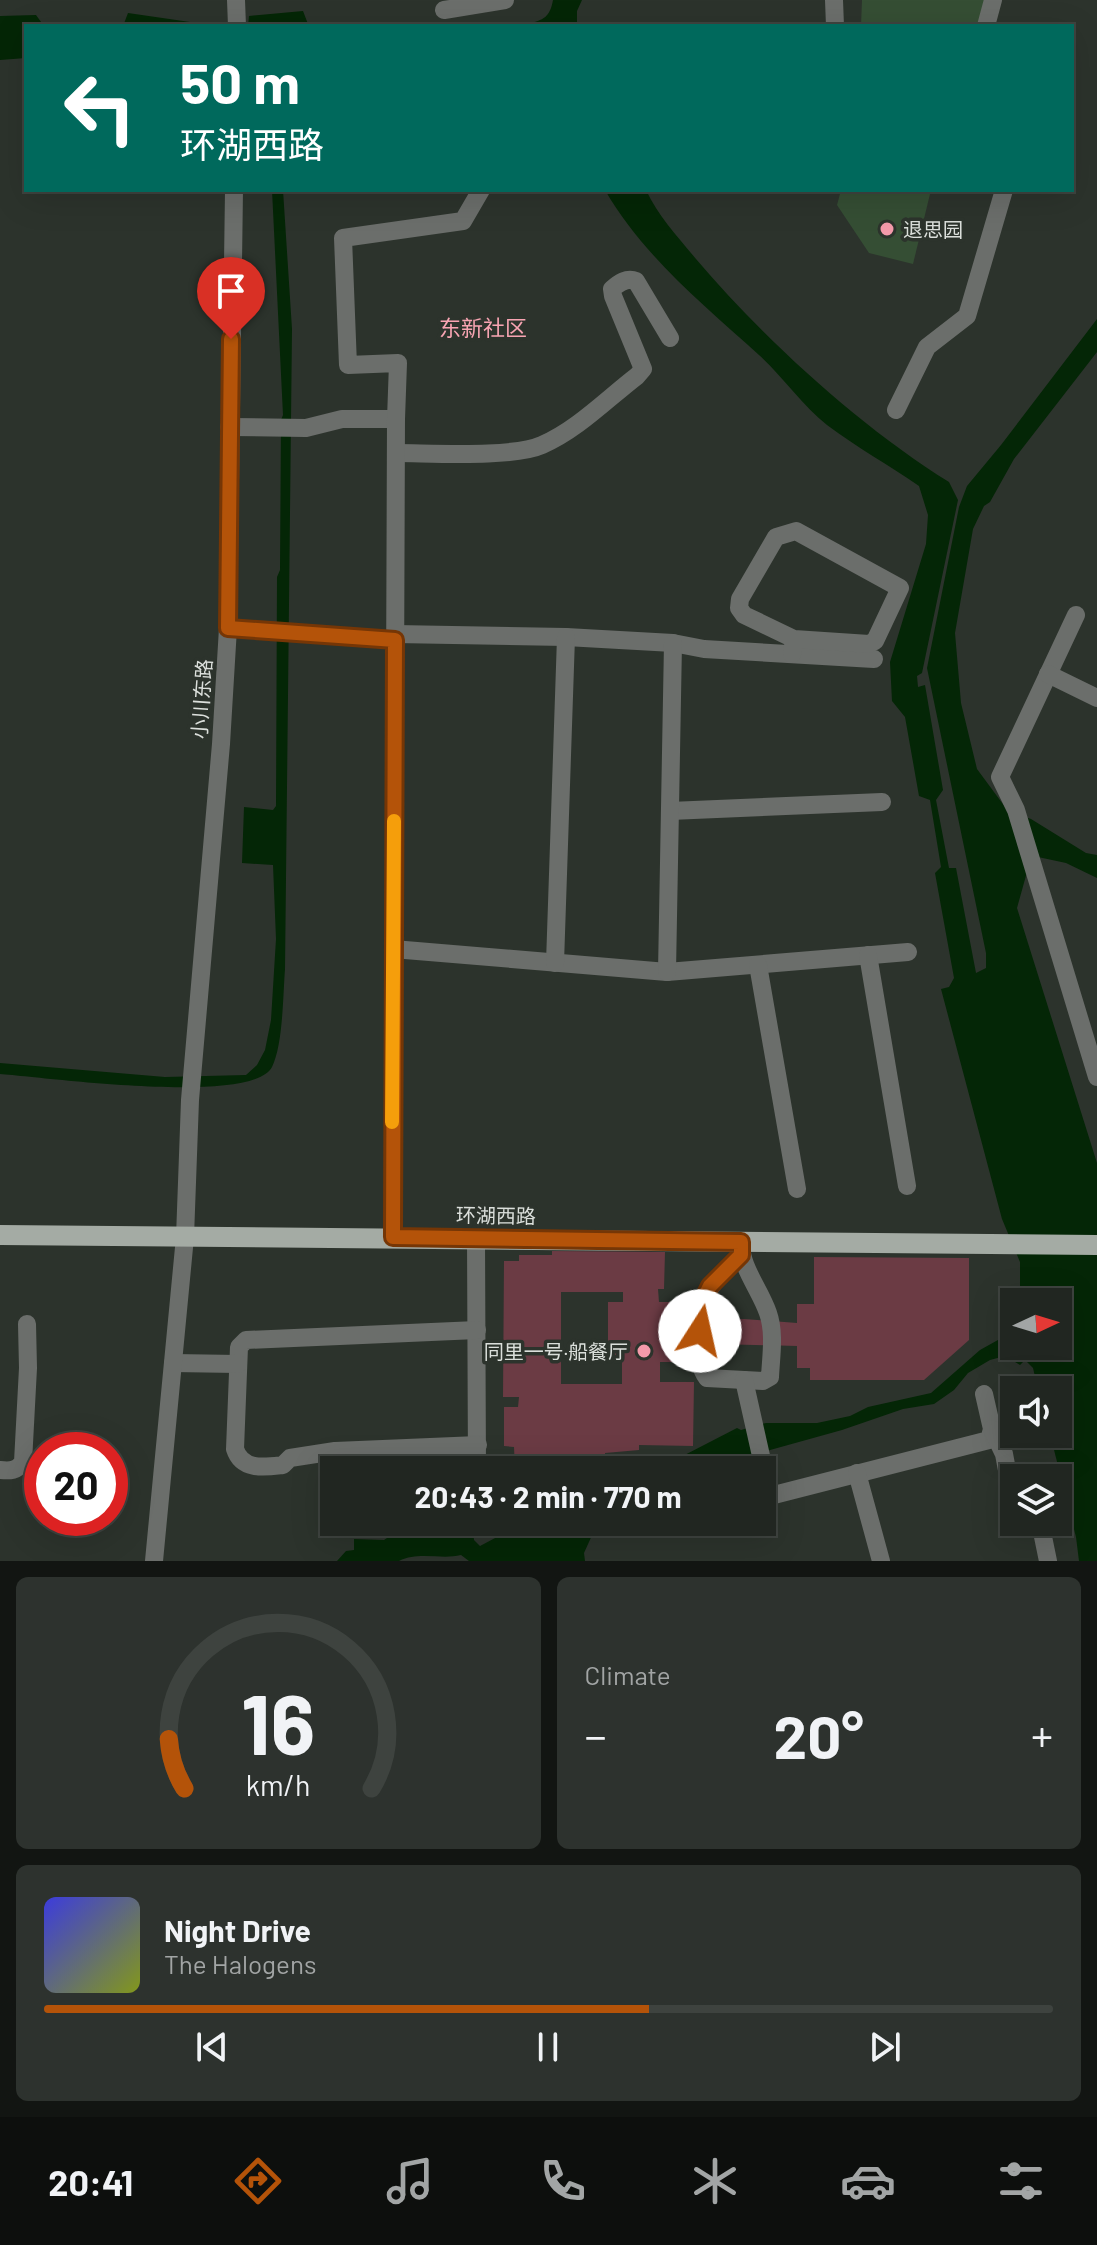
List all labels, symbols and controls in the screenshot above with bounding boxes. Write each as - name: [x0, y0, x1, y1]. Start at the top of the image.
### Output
- text: 50 m: [180, 48, 300, 115]
- icon: left: [48, 56, 152, 160]
- text: 环湖西路: [180, 122, 324, 165]
- place label: 退思园: [903, 217, 963, 241]
- marker: 退思园: [878, 220, 896, 238]
- pin: [197, 257, 265, 339]
- icon: arrive: [209, 269, 253, 313]
- district label: 东新社区: [439, 314, 527, 340]
- street label: 小川东路: [186, 658, 216, 740]
- street label: 环湖西路: [456, 1202, 536, 1228]
- north arrow: [1000, 1288, 1072, 1360]
- map controls: [1000, 1288, 1072, 1536]
- position arrow: [658, 1289, 742, 1373]
- place label: 同里一号·船餐厅: [484, 1339, 628, 1363]
- marker: 同里一号·船餐厅: [635, 1342, 653, 1360]
- button: sound: [1000, 1376, 1072, 1448]
- speed limit sign: 20: [24, 1432, 128, 1536]
- button: layers: [1000, 1464, 1072, 1536]
- text: 20:43 · 2 min · 770 m: [414, 1478, 682, 1514]
- text: Climate: [585, 1659, 671, 1690]
- text: 16: [241, 1672, 315, 1772]
- text: 20°: [774, 1699, 864, 1771]
- text: −: [585, 1708, 607, 1761]
- text: +: [1031, 1708, 1053, 1761]
- text: km/h: [246, 1767, 311, 1802]
- text: Night Drive: [164, 1912, 311, 1948]
- text: The Halogens: [164, 1948, 316, 1979]
- icon: previous: [190, 2025, 234, 2069]
- icon: pause: [526, 2025, 570, 2069]
- icon: next: [863, 2025, 907, 2069]
- icon: directions: [230, 2153, 286, 2209]
- icon: music: [382, 2153, 438, 2209]
- icon: phone: [535, 2153, 591, 2209]
- icon: climate: [687, 2153, 743, 2209]
- icon: car: [840, 2153, 896, 2209]
- icon: filters: [993, 2153, 1049, 2209]
- text: 20:41: [48, 2160, 133, 2203]

